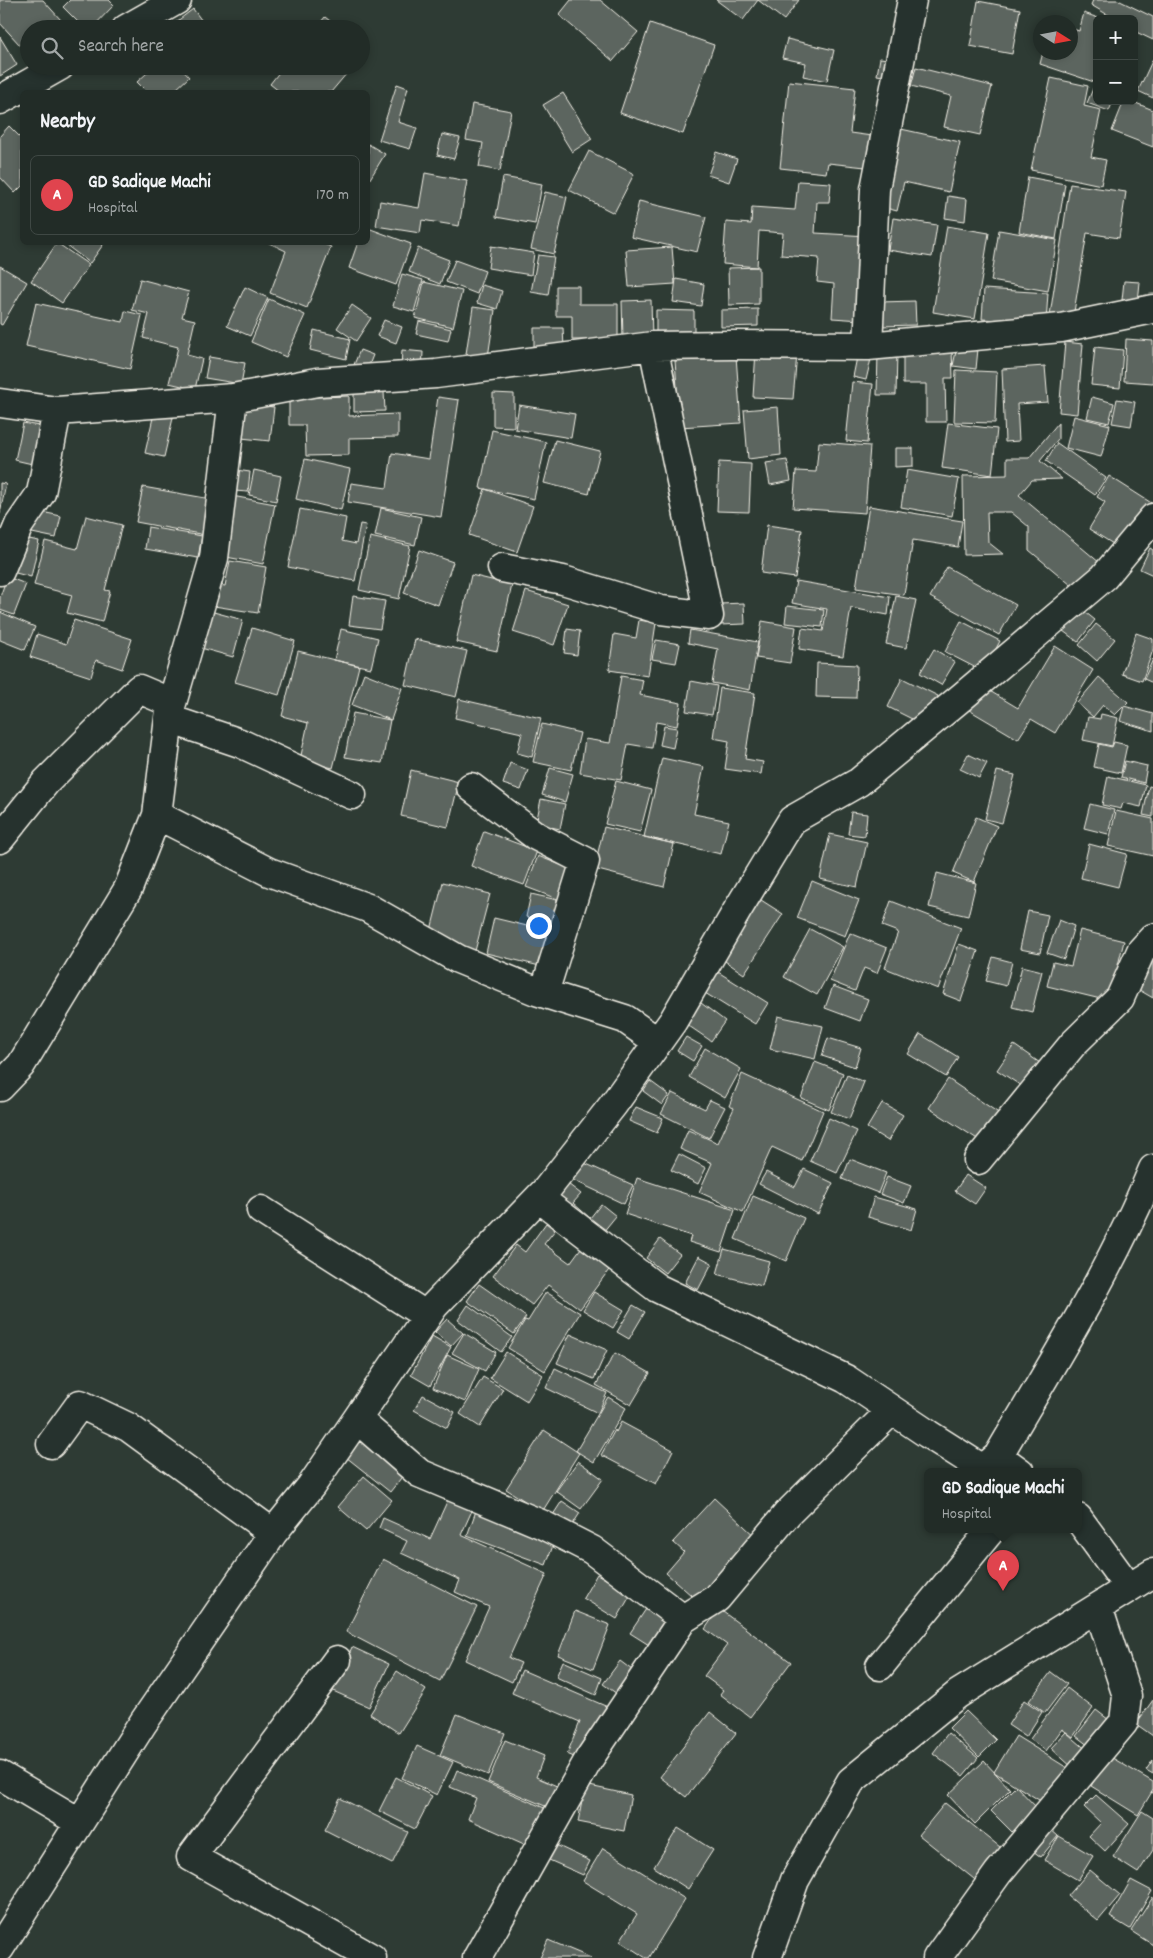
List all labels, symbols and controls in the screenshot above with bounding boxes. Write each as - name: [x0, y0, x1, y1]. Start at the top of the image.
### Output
- north arrow: [1033, 15, 1078, 60]
- map controls: [1093, 15, 1138, 105]
- button: +: [1093, 15, 1138, 60]
- search box: [20, 20, 370, 75]
- icon: search: [38, 34, 66, 62]
- text: Search here: [78, 34, 164, 61]
- button: −: [1093, 60, 1138, 105]
- text: Nearby: [40, 108, 95, 138]
- text: GD Sadique Machi: [88, 170, 211, 197]
- text: A: [53, 184, 61, 207]
- text: 170 m: [316, 184, 349, 207]
- text: Hospital: [88, 197, 138, 220]
- your location: [526, 913, 552, 939]
- popup: [924, 1468, 1082, 1533]
- text: GD Sadique Machi: [942, 1476, 1064, 1503]
- text: Hospital: [942, 1503, 991, 1526]
- pin: A: [987, 1550, 1019, 1591]

